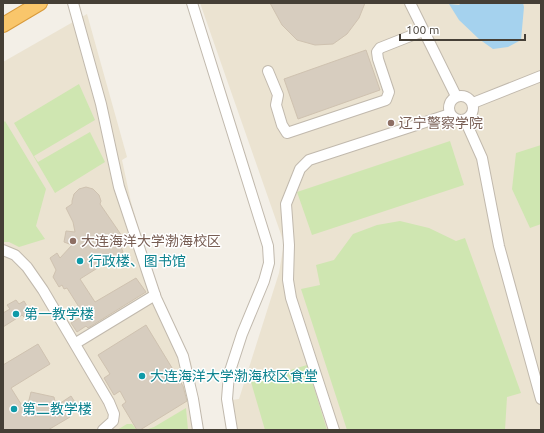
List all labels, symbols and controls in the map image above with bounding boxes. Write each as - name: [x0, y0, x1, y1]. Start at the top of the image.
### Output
- scale bar: [400, 16, 525, 42]
- text: 100 m: [406, 23, 439, 36]
- place label: 辽宁警察学院: [399, 115, 483, 131]
- marker: 辽宁警察学院: [386, 118, 396, 128]
- place label: 大连海洋大学渤海校区: [81, 233, 221, 249]
- marker: 大连海洋大学渤海校区: [68, 236, 78, 246]
- place label: 行政楼、图书馆: [88, 253, 186, 269]
- marker: 行政楼、图书馆: [75, 256, 85, 266]
- place label: 第一教学楼: [24, 306, 94, 322]
- marker: 第一教学楼: [11, 309, 21, 319]
- place label: 大连海洋大学渤海校区食堂: [150, 368, 318, 384]
- marker: 大连海洋大学渤海校区食堂: [137, 371, 147, 381]
- place label: 第二教学楼: [22, 401, 92, 417]
- marker: 第二教学楼: [9, 404, 19, 414]

